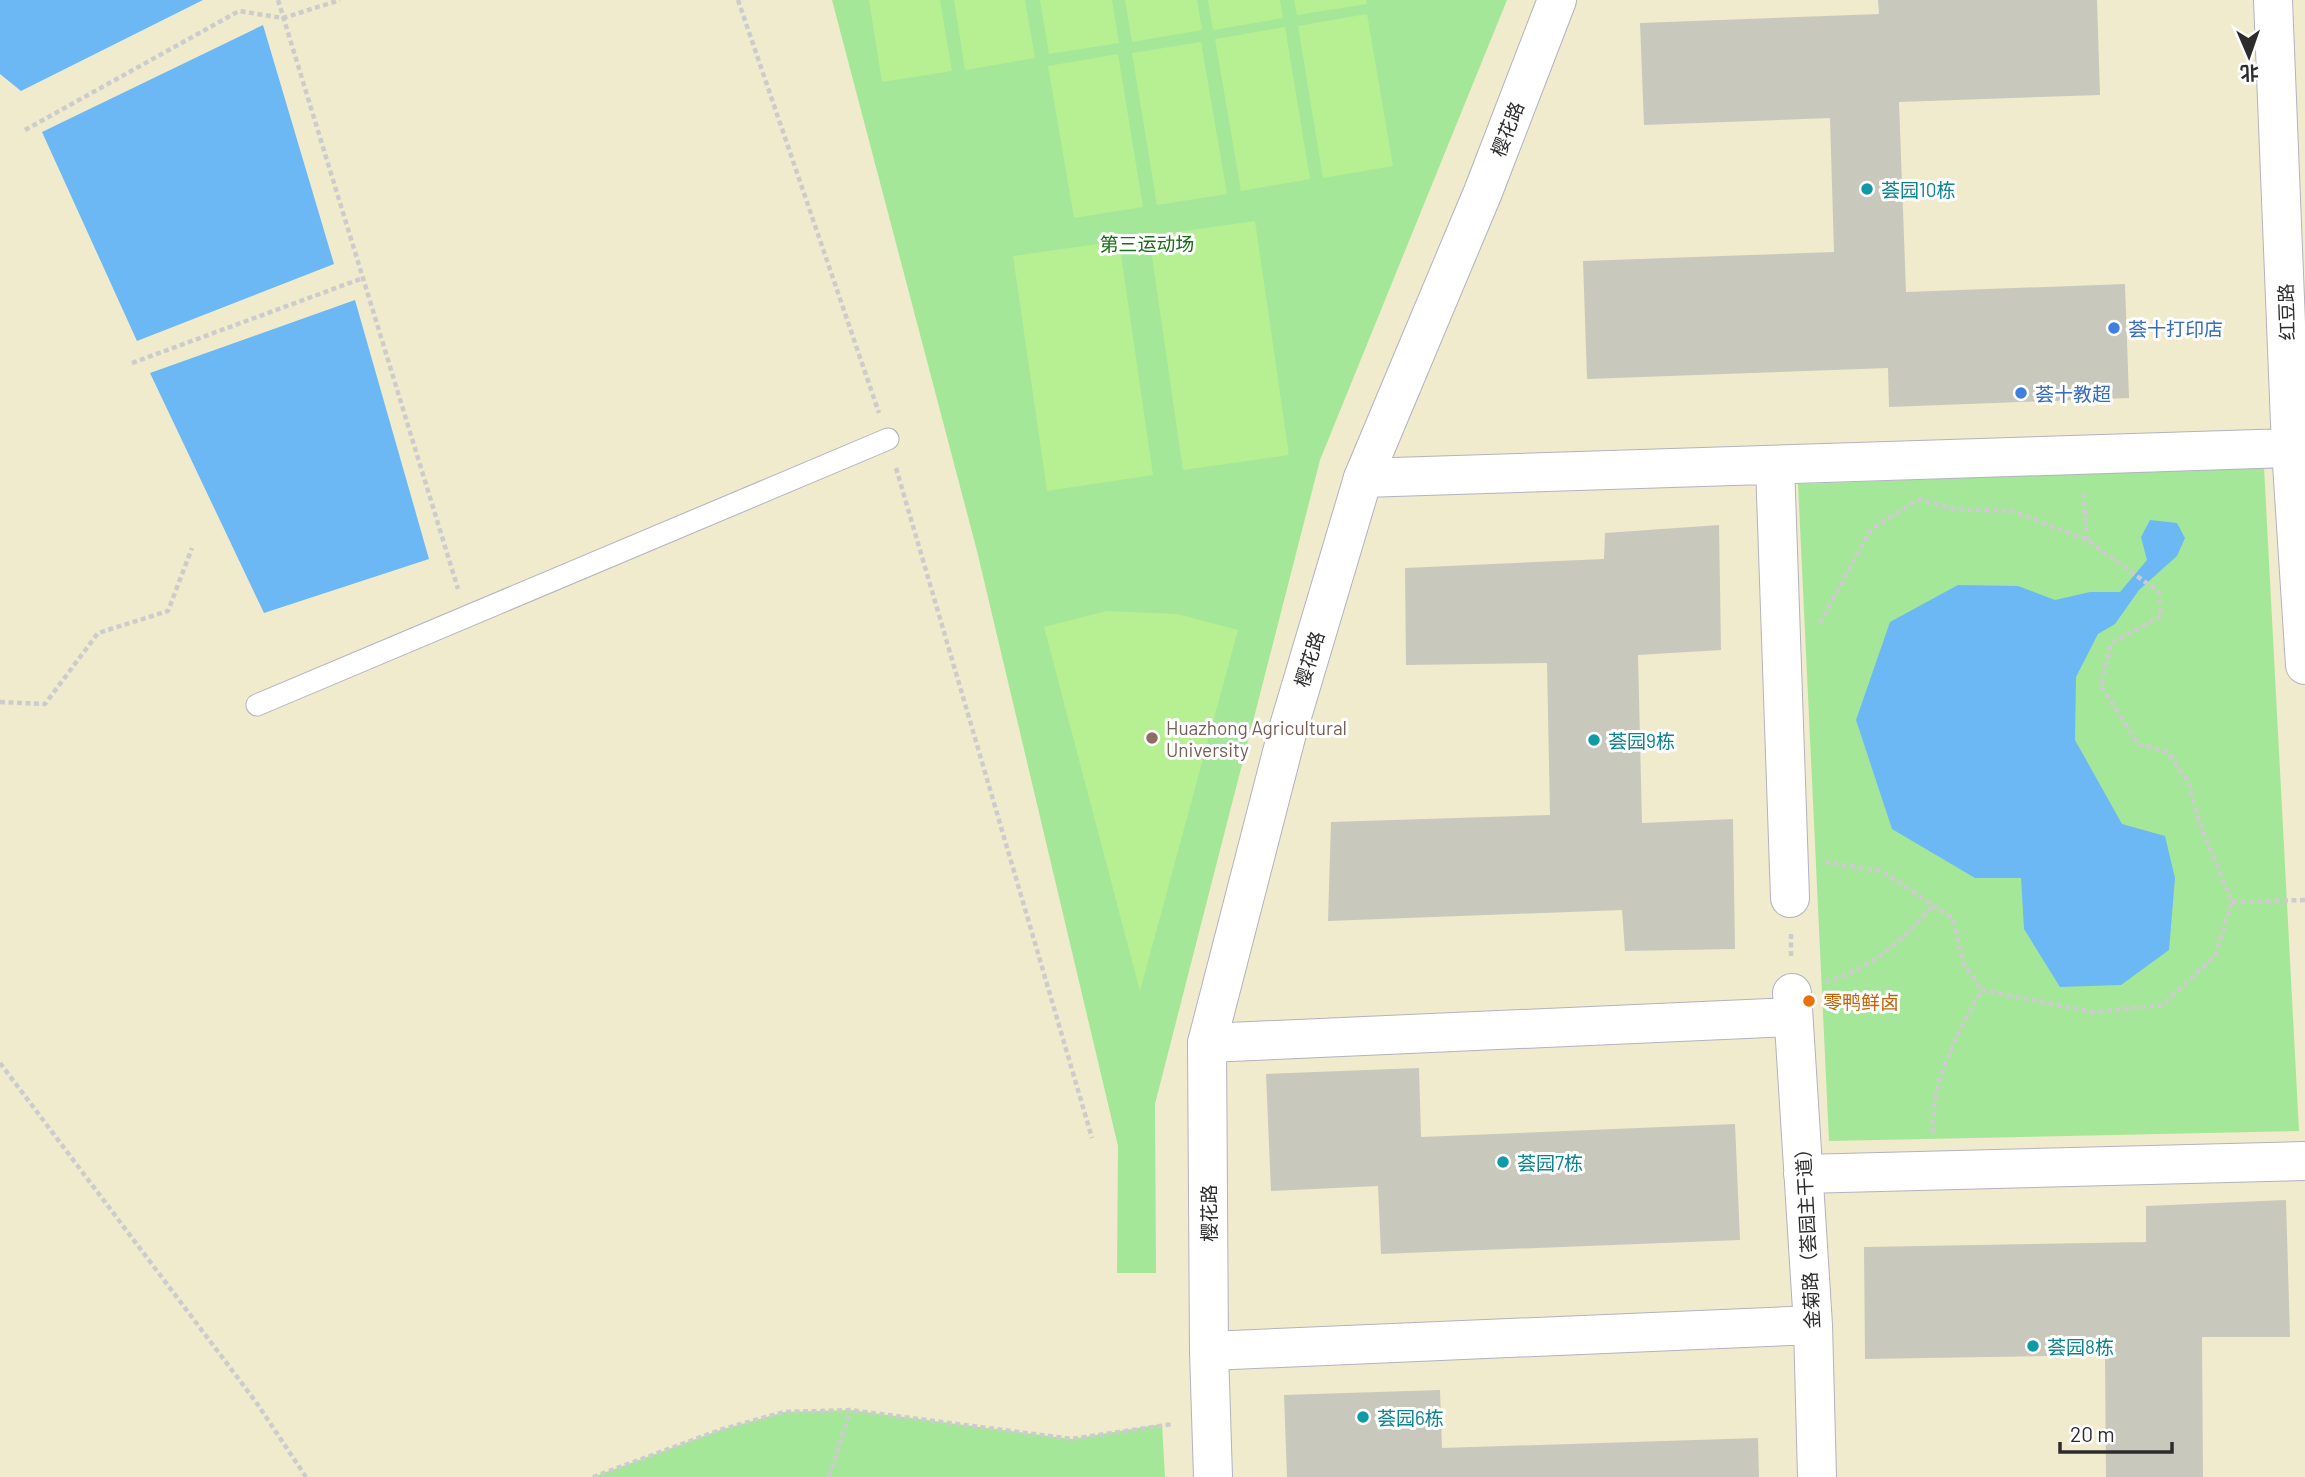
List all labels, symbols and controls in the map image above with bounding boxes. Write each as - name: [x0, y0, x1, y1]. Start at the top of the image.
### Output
- north arrow: [2214, 21, 2284, 91]
- text: 北: [2240, 62, 2260, 85]
- street label: 樱花路: [1486, 98, 1528, 160]
- place label: 荟园10栋: [1881, 178, 1955, 201]
- marker: 荟园10栋: [1859, 181, 1875, 197]
- park label: 第三运动场: [1099, 232, 1195, 255]
- street label: 红豆路: [2274, 283, 2298, 341]
- place label: 荟十打印店: [2128, 317, 2223, 340]
- marker: 荟十打印店: [2106, 320, 2122, 336]
- place label: 荟十教超: [2035, 382, 2111, 405]
- marker: 荟十教超: [2013, 385, 2029, 401]
- street label: 樱花路: [1290, 628, 1328, 690]
- place label: Huazhong Agricultural University: [1166, 716, 1347, 761]
- place label: 荟园9栋: [1608, 729, 1675, 752]
- marker: Huazhong Agricultural University: [1144, 730, 1160, 746]
- marker: 荟园9栋: [1586, 732, 1602, 748]
- place label: 零鸭鲜卤: [1823, 990, 1899, 1013]
- marker: 零鸭鲜卤: [1801, 993, 1817, 1009]
- street label: 金菊路（荟园主干道）: [1791, 1139, 1823, 1329]
- place label: 荟园7栋: [1517, 1151, 1583, 1174]
- marker: 荟园7栋: [1495, 1154, 1511, 1170]
- street label: 樱花路: [1197, 1184, 1220, 1242]
- place label: 荟园8栋: [2047, 1335, 2114, 1358]
- marker: 荟园8栋: [2025, 1338, 2041, 1354]
- place label: 荟园6栋: [1377, 1406, 1444, 1429]
- marker: 荟园6栋: [1355, 1409, 1371, 1425]
- scale bar: [2060, 1410, 2172, 1454]
- text: 20 m: [2070, 1421, 2115, 1446]

